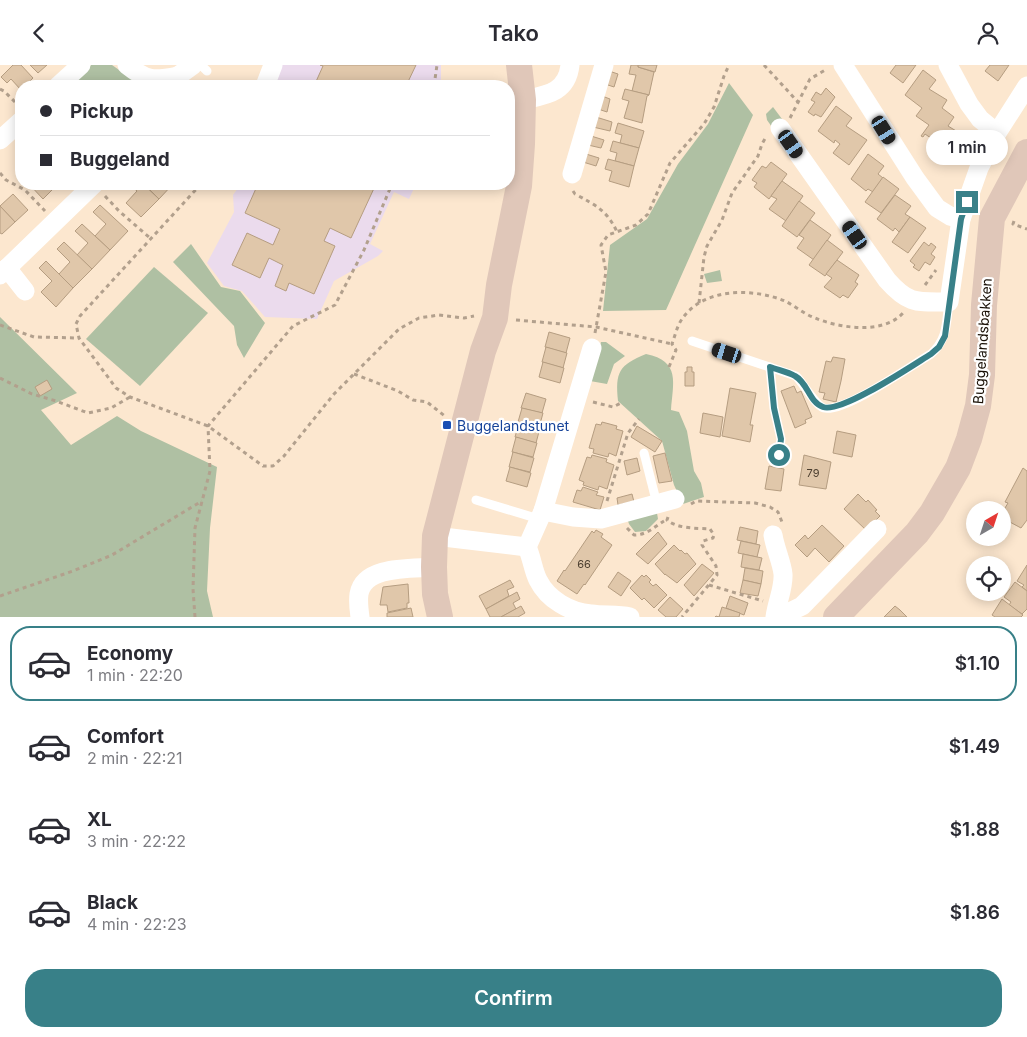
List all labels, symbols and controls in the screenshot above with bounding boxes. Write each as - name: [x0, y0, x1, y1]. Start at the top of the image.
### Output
- icon: back: [25, 19, 53, 47]
- icon: person: [974, 19, 1002, 47]
- text: Tako: [488, 20, 539, 46]
- text: Pickup: [70, 100, 133, 123]
- car: [869, 113, 898, 147]
- car: [776, 127, 805, 161]
- callout: 1 min: [926, 129, 1008, 165]
- text: 1 min: [947, 137, 987, 157]
- text: Buggeland: [70, 148, 170, 171]
- route end: [956, 191, 978, 213]
- car: [840, 218, 869, 252]
- street label: Buggelandsbakken: [969, 277, 995, 405]
- car: [710, 341, 743, 365]
- place label: Buggelandstunet: [457, 417, 570, 434]
- marker: Buggelandstunet: [441, 419, 453, 431]
- route start: [768, 444, 790, 466]
- house number: 79: [807, 466, 820, 480]
- north arrow: [966, 501, 1011, 546]
- map controls: [966, 501, 1011, 601]
- button: locate: [966, 556, 1011, 601]
- house number: 66: [577, 557, 591, 571]
- icon: car: [27, 641, 72, 686]
- text: Economy: [87, 642, 173, 665]
- text: $1.10: [955, 652, 1000, 675]
- text: 1 min · 22:20: [87, 665, 183, 685]
- icon: car: [27, 724, 72, 769]
- text: Comfort: [87, 725, 164, 748]
- text: $1.49: [949, 735, 1000, 758]
- text: 2 min · 22:21: [87, 748, 183, 768]
- icon: car: [27, 807, 72, 852]
- text: XL: [87, 808, 112, 831]
- text: $1.88: [950, 818, 1000, 841]
- text: 3 min · 22:22: [87, 831, 186, 851]
- icon: car: [27, 890, 72, 935]
- text: Black: [87, 891, 138, 914]
- text: $1.86: [950, 901, 1000, 924]
- text: 4 min · 22:23: [87, 914, 187, 934]
- button: Confirm: [25, 969, 1002, 1027]

